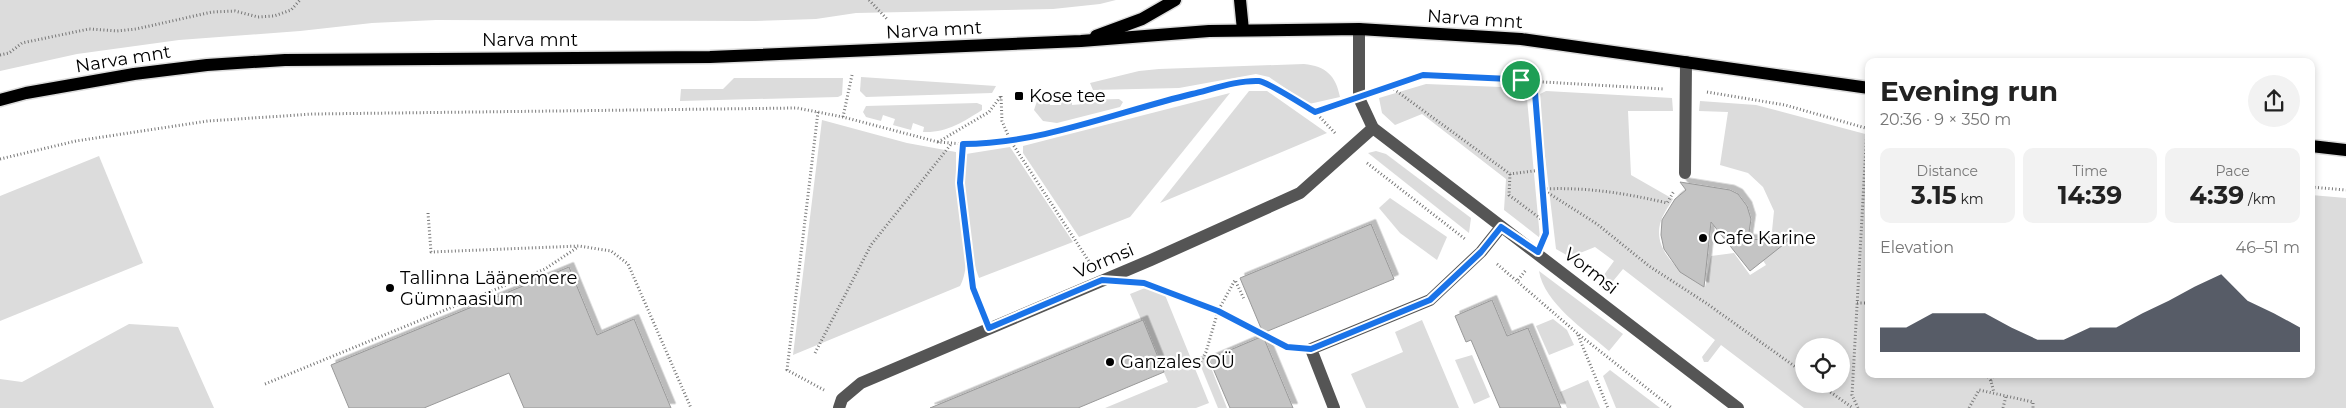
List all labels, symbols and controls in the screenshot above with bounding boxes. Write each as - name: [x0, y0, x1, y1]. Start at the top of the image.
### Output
- street label: Narva mnt: [1426, 5, 1524, 33]
- street label: Narva mnt: [885, 17, 983, 43]
- street label: Narva mnt: [482, 29, 578, 51]
- street label: Narva mnt: [74, 41, 172, 77]
- pin: [1500, 59, 1542, 101]
- icon: arrive: [1507, 66, 1535, 94]
- text: Evening run: [1880, 74, 2058, 108]
- button: share: [2248, 75, 2300, 127]
- place label: Kose tee: [1029, 85, 1106, 107]
- marker: Kose tee: [1013, 90, 1025, 102]
- text: 20:36 · 9 × 350 m: [1880, 110, 2011, 129]
- text: Distance: [1917, 162, 1978, 180]
- text: Time: [2072, 162, 2108, 180]
- text: Pace: [2216, 162, 2250, 180]
- text: 3.15: [1911, 180, 1957, 210]
- text: 14:39: [2058, 180, 2122, 210]
- text: 4:39: [2190, 180, 2244, 210]
- text: km: [1957, 190, 1984, 208]
- text: /km: [2244, 190, 2276, 208]
- place label: Cafe Karine: [1713, 227, 1816, 249]
- marker: Cafe Karine: [1697, 232, 1709, 244]
- text: Elevation: [1880, 238, 1954, 257]
- text: 46–51 m: [2236, 238, 2300, 257]
- street label: Vormsi: [1071, 239, 1137, 283]
- street label: Vormsi: [1560, 243, 1622, 299]
- place label: Tallinna Läänemere Gümnaasium: [400, 267, 577, 310]
- marker: Tallinna Läänemere Gümnaasium: [384, 282, 396, 294]
- map controls: [1795, 338, 1850, 393]
- button: locate: [1795, 338, 1850, 393]
- place label: Ganzales OÜ: [1120, 351, 1235, 373]
- marker: Ganzales OÜ: [1104, 356, 1116, 368]

